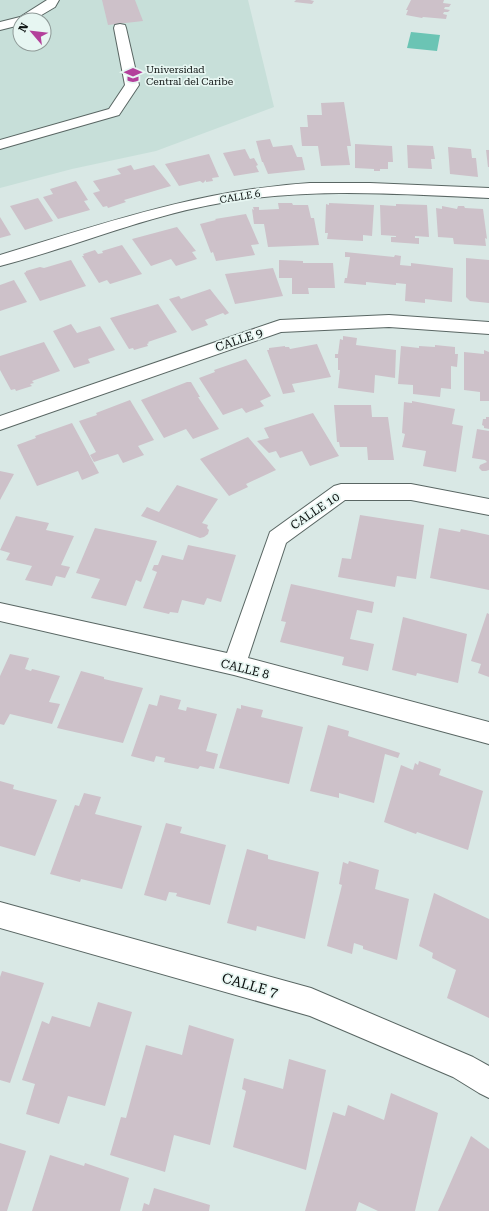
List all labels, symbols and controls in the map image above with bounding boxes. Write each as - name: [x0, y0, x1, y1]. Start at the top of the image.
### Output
- north arrow: [12, 12, 52, 52]
- text: N: [16, 20, 32, 34]
- place label: Universidad Central del Caribe: [146, 64, 234, 87]
- school or university icon: Universidad Central del Caribe: [123, 65, 143, 85]
- street label: CALLE 6: [219, 188, 262, 205]
- street label: CALLE 9: [213, 325, 265, 355]
- street label: CALLE 10: [288, 489, 342, 532]
- street label: CALLE 8: [219, 656, 271, 682]
- street label: CALLE 7: [220, 969, 280, 1001]

